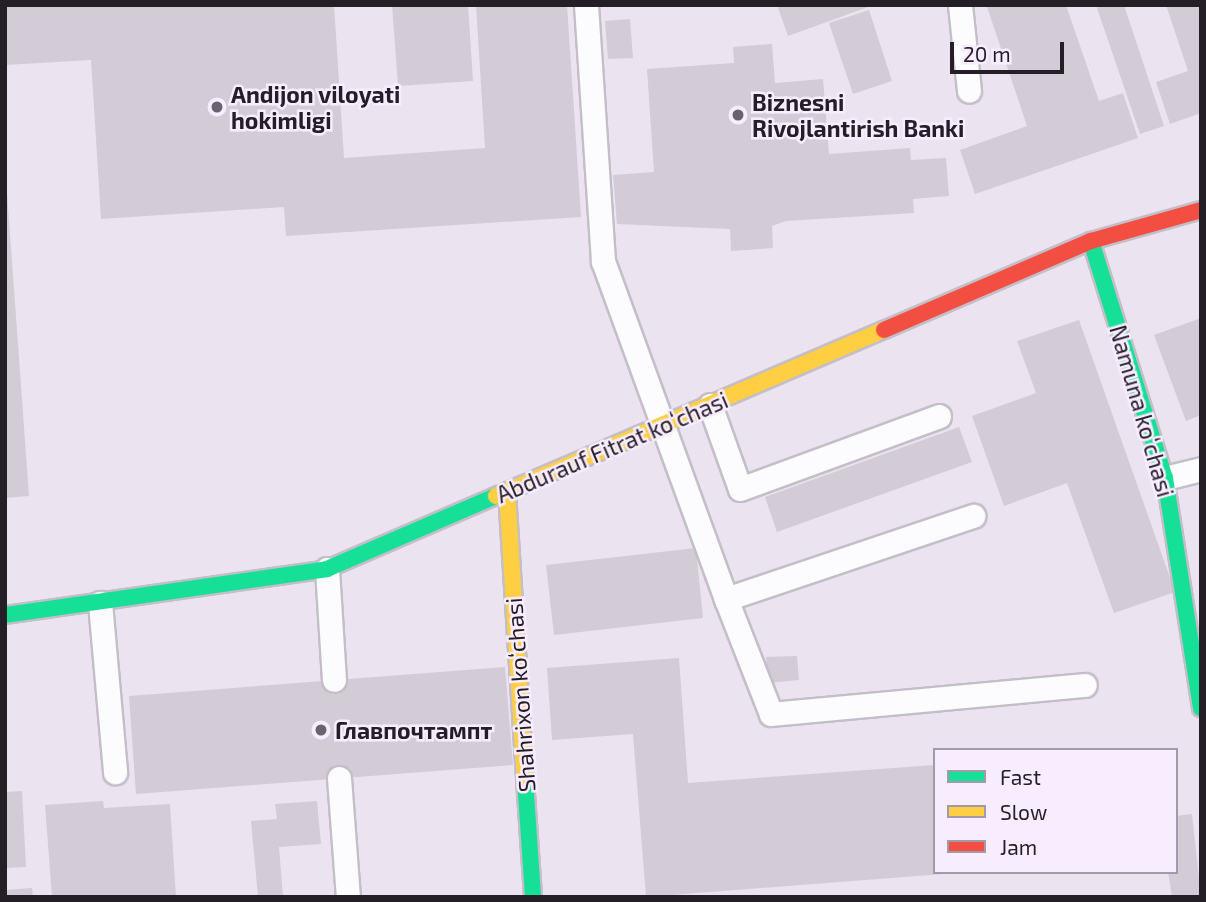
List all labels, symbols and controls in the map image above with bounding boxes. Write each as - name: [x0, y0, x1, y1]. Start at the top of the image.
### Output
- scale bar: [954, 28, 1068, 72]
- text: 20 m: [963, 41, 1011, 66]
- place label: Andijon vilоyati hоkimligi: [231, 80, 401, 134]
- place label: Biznesni Rivojlantirish Banki: [752, 88, 964, 142]
- marker: Andijon vilоyati hоkimligi: [209, 99, 225, 115]
- marker: Biznesni Rivojlantirish Banki: [730, 107, 746, 123]
- street label: Namuna koʻchasi: [1104, 322, 1180, 500]
- street label: Abdurauf Fitrat koʻchasi: [492, 386, 732, 508]
- street label: Shahrixon koʻchasi: [499, 597, 541, 793]
- place label: Главпочтампт: [335, 716, 492, 744]
- marker: Главпочтампт: [313, 722, 329, 738]
- legend: [933, 748, 1178, 874]
- text: Fast: [1000, 764, 1041, 789]
- text: Slow: [1000, 799, 1047, 824]
- text: Jam: [1000, 834, 1037, 859]

